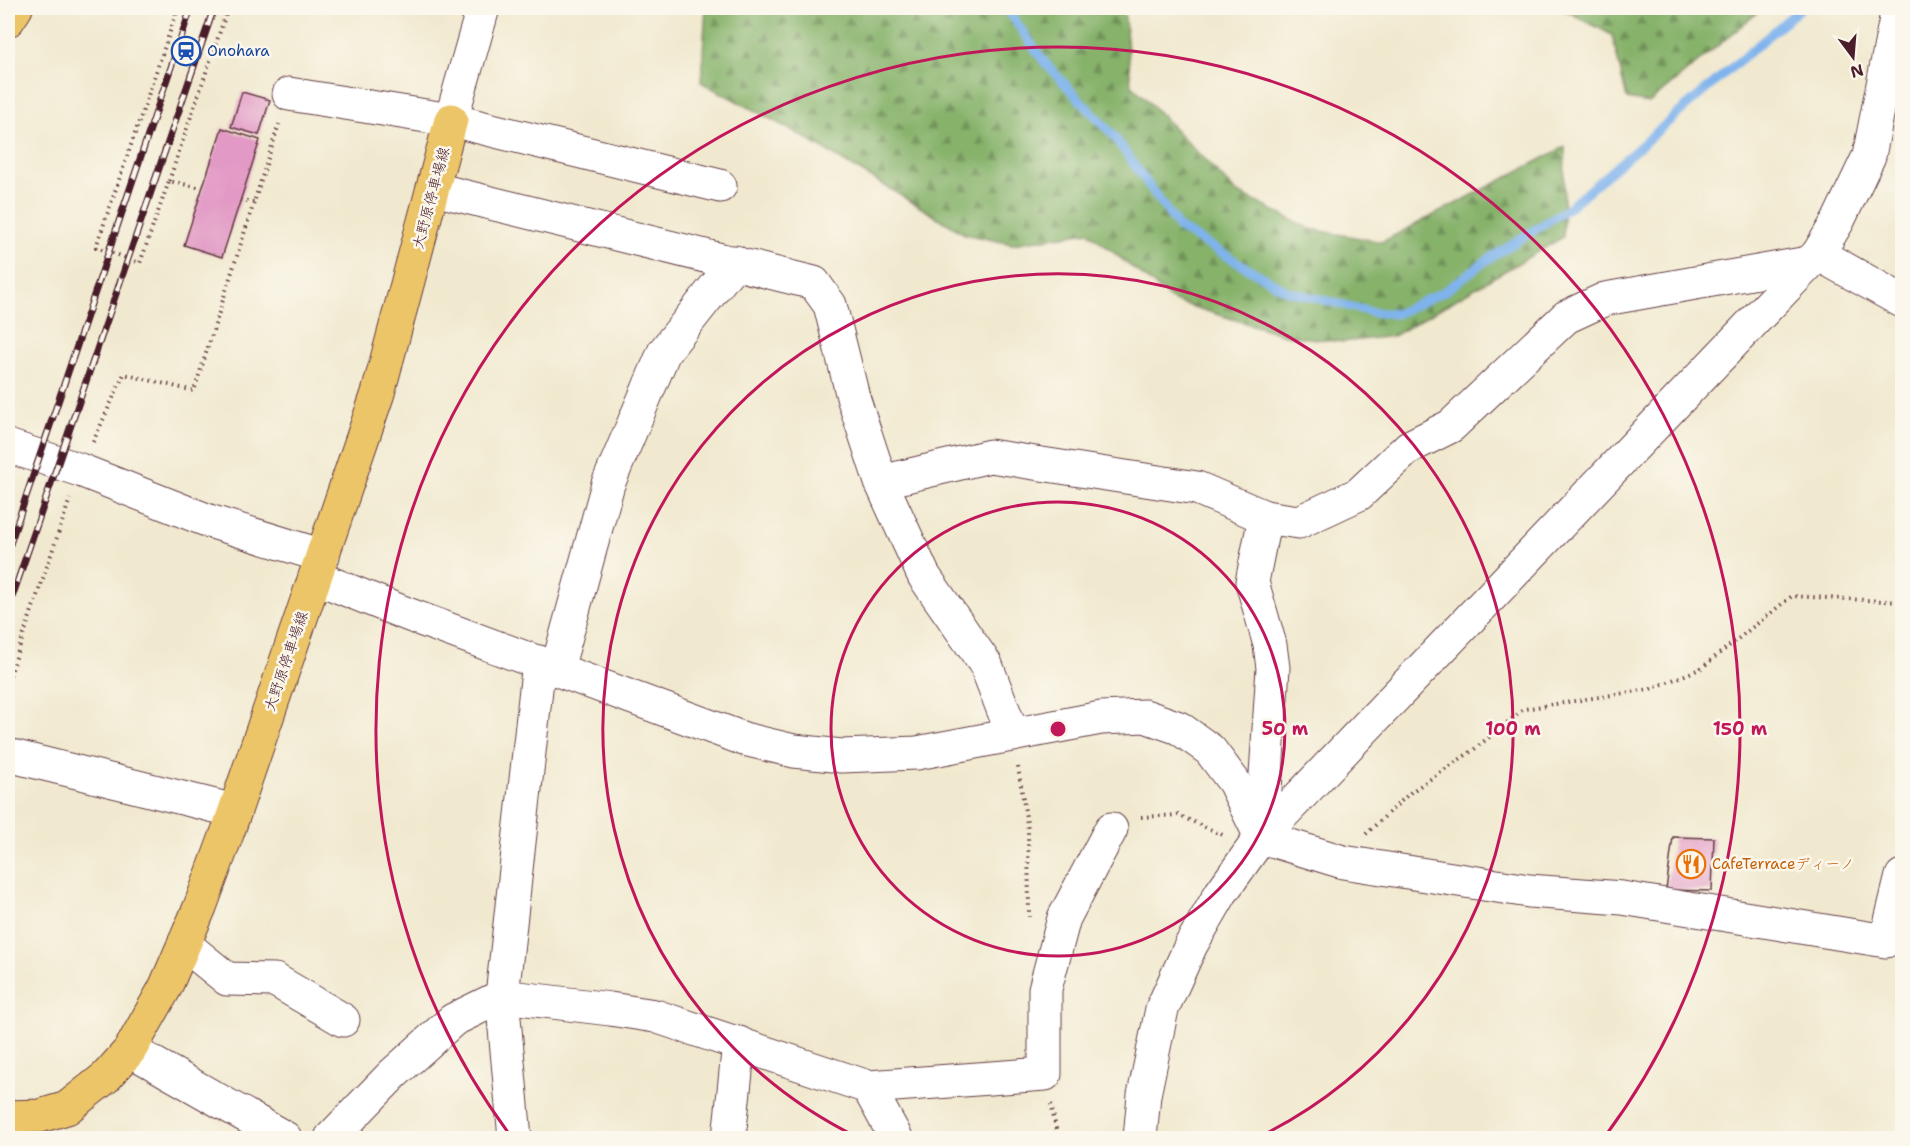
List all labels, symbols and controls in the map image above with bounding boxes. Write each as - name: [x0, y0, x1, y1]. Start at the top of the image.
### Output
- north arrow: [1823, 27, 1883, 87]
- station icon: Onohara: [170, 35, 202, 67]
- place label: Onohara: [207, 41, 270, 61]
- text: N: [1848, 59, 1866, 83]
- street label: 大野原停車場線: [408, 145, 454, 251]
- street label: 大野原停車場線: [259, 608, 313, 714]
- text: 50 m: [1262, 717, 1309, 741]
- text: 100 m: [1485, 717, 1541, 741]
- text: 150 m: [1713, 717, 1768, 741]
- centre of rings: [1048, 719, 1068, 739]
- restaurant icon: CafeTerraceディーノ: [1675, 848, 1707, 880]
- place label: CafeTerraceディーノ: [1712, 854, 1854, 874]

